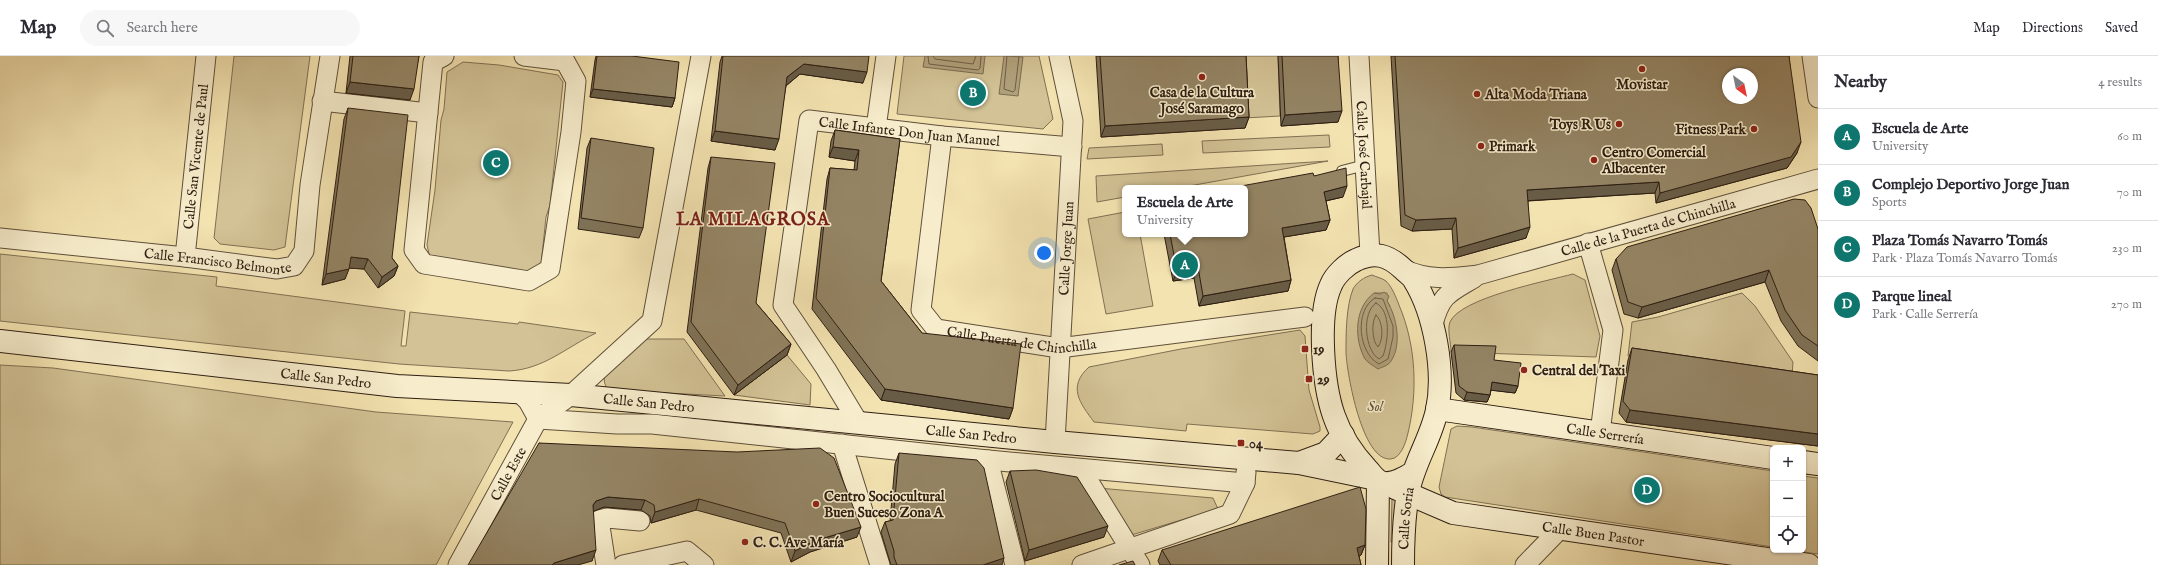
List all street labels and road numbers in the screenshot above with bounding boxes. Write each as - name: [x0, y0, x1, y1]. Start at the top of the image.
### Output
- street label: Calle San Vicente de Paul: [180, 83, 213, 230]
- street label: Calle José Carbajal: [1351, 100, 1375, 210]
- street label: Calle Infante Don Juan Manuel: [818, 113, 1001, 151]
- street label: Calle de la Puerta de Chinchilla: [1559, 195, 1739, 261]
- street label: Calle Jorge Juan: [1055, 200, 1079, 296]
- street label: Calle Francisco Belmonte: [143, 245, 294, 279]
- street label: Calle Puerta de Chinchilla: [946, 323, 1098, 358]
- street label: Calle San Pedro: [279, 365, 373, 393]
- street label: Calle San Pedro: [602, 390, 696, 417]
- street label: Calle Serrería: [1565, 420, 1646, 449]
- street label: Calle San Pedro: [925, 421, 1018, 448]
- street label: Calle Este: [487, 444, 531, 505]
- street label: Calle Soria: [1395, 484, 1419, 550]
- street label: Calle Buen Pastor: [1541, 518, 1646, 551]

